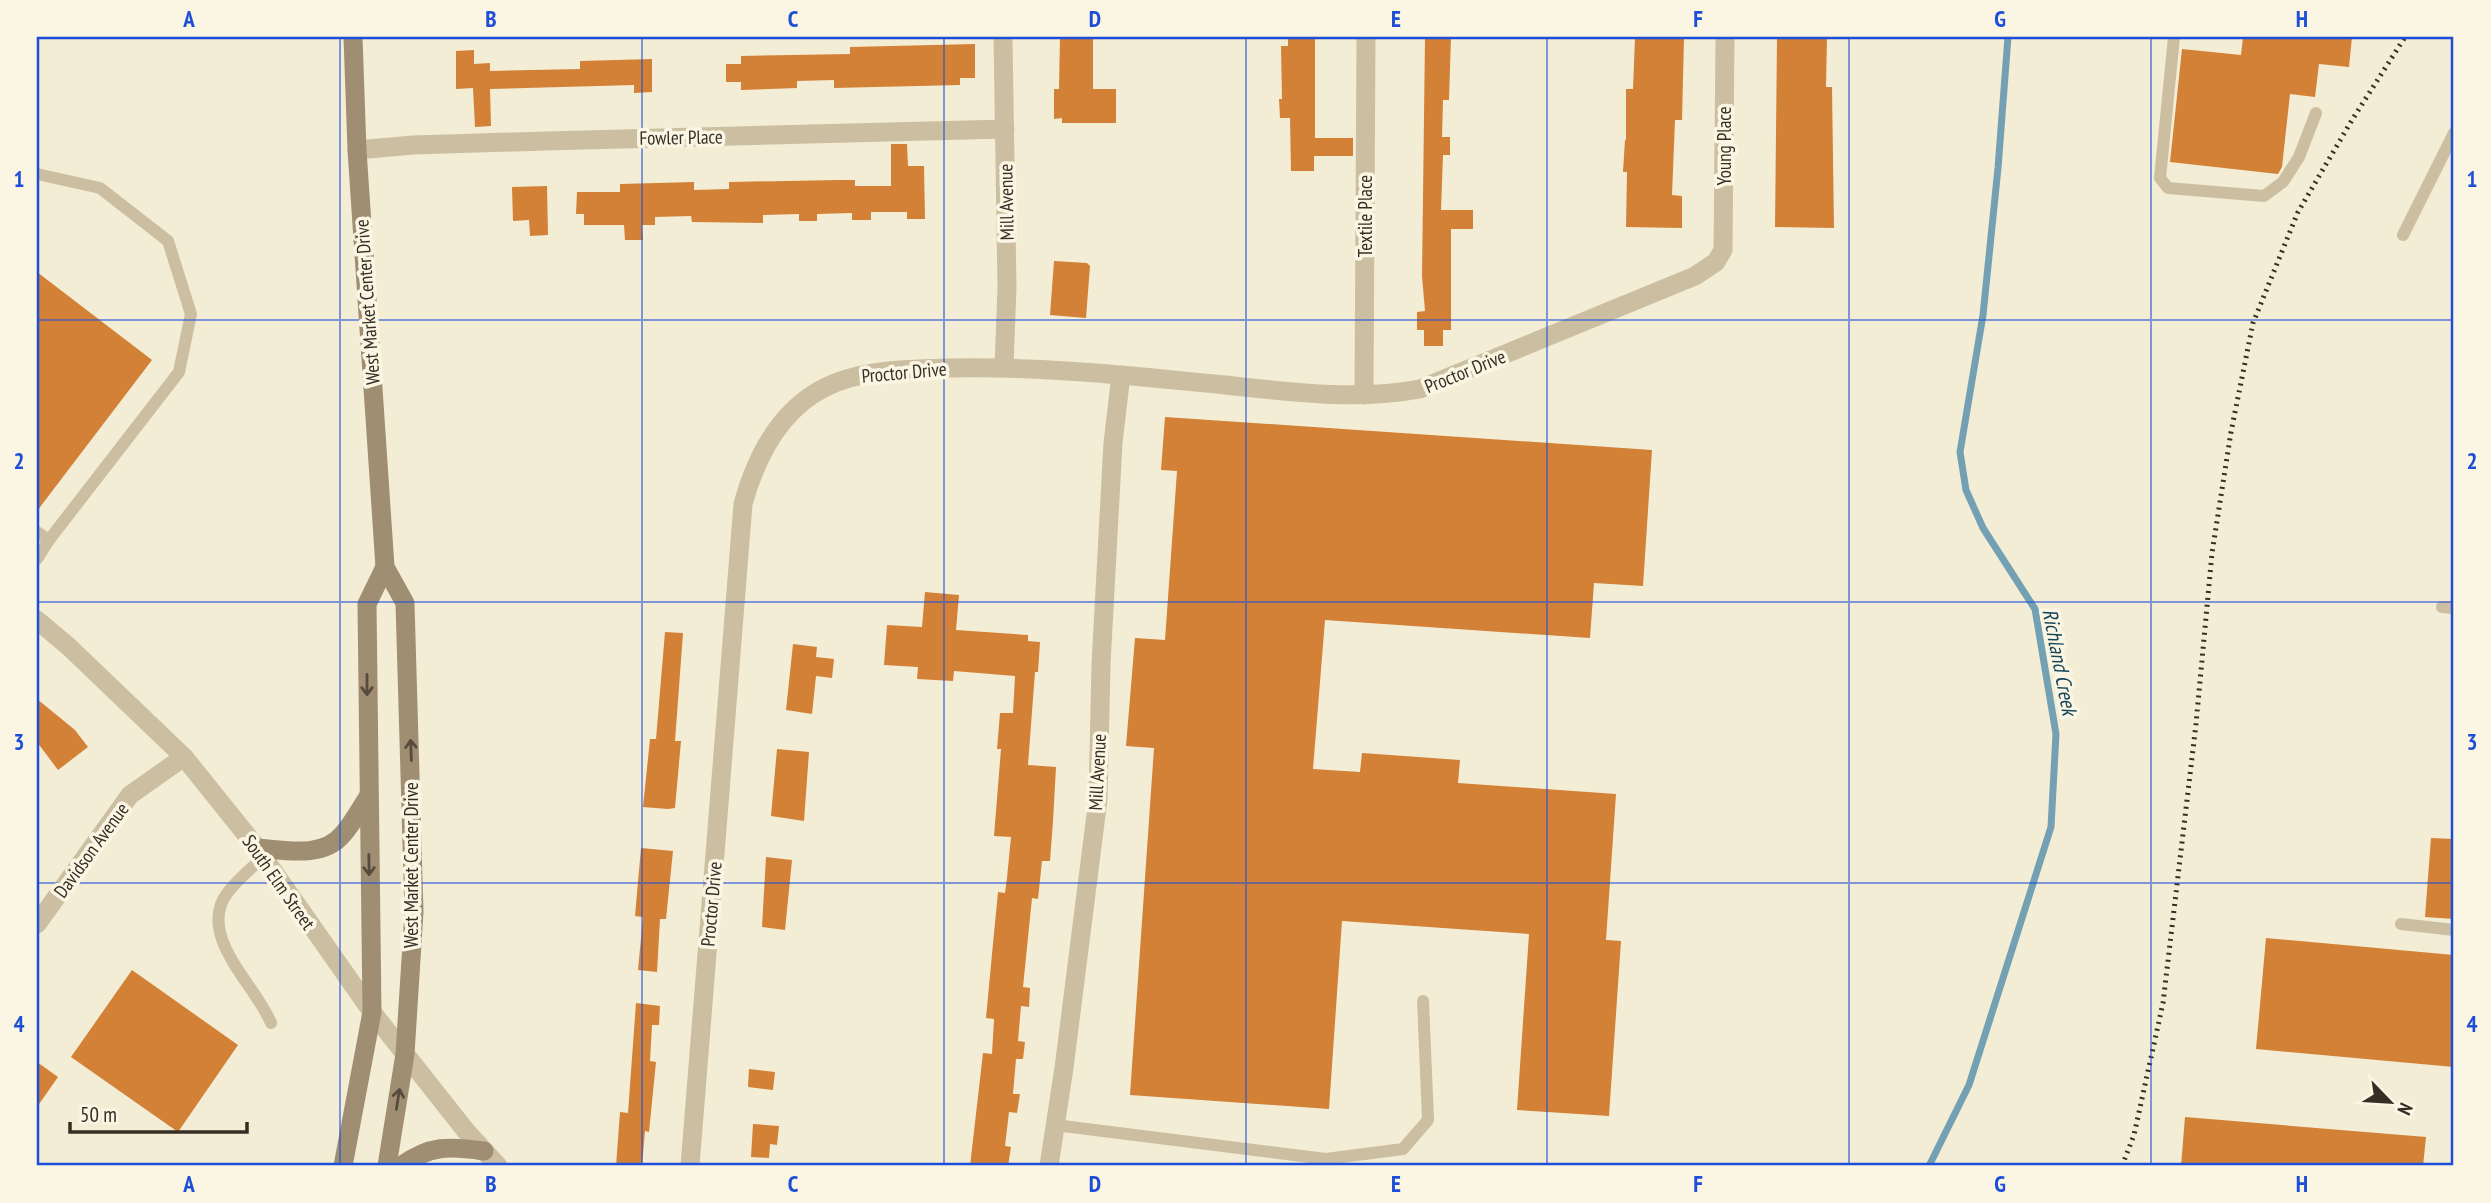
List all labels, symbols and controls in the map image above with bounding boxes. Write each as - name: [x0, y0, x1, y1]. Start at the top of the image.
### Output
- text: A: [182, 4, 195, 33]
- text: B: [485, 4, 497, 33]
- text: C: [788, 4, 799, 33]
- text: D: [1089, 4, 1101, 33]
- text: E: [1391, 4, 1401, 33]
- text: F: [1693, 4, 1703, 33]
- text: G: [1994, 4, 2006, 33]
- text: H: [2296, 4, 2308, 33]
- street label: Young Place: [1712, 106, 1736, 186]
- street label: Fowler Place: [639, 124, 723, 150]
- street label: Mill Avenue: [993, 163, 1019, 241]
- text: 1: [14, 164, 25, 193]
- text: 1: [2467, 164, 2478, 193]
- street label: Textile Place: [1353, 175, 1377, 257]
- street label: West Market Center Drive: [349, 218, 385, 386]
- street label: Proctor Drive: [1421, 344, 1509, 398]
- street label: Proctor Drive: [860, 356, 948, 388]
- text: 2: [14, 446, 25, 475]
- text: 2: [2467, 446, 2478, 475]
- water label: Richland Creek: [2036, 606, 2084, 720]
- one-way arrow: [360, 673, 374, 696]
- text: 3: [14, 727, 25, 756]
- text: 3: [2467, 727, 2478, 756]
- street label: Mill Avenue: [1083, 733, 1111, 811]
- one-way arrow: [404, 739, 417, 762]
- street label: West Market Center Drive: [399, 782, 423, 948]
- street label: Davidson Avenue: [48, 798, 134, 902]
- street label: South Elm Street: [237, 830, 321, 935]
- one-way arrow: [362, 853, 376, 876]
- street label: Proctor Drive: [695, 860, 727, 948]
- text: 4: [14, 1009, 25, 1038]
- text: 4: [2467, 1009, 2478, 1038]
- north arrow: [2354, 1066, 2424, 1136]
- one-way arrow: [392, 1088, 405, 1111]
- scale bar: [70, 1091, 247, 1135]
- text: N: [2392, 1099, 2418, 1119]
- text: 50 m: [80, 1101, 117, 1128]
- text: A: [182, 1169, 195, 1198]
- text: B: [485, 1169, 497, 1198]
- text: C: [788, 1169, 799, 1198]
- text: D: [1089, 1169, 1101, 1198]
- text: E: [1391, 1169, 1401, 1198]
- text: F: [1693, 1169, 1703, 1198]
- text: G: [1994, 1169, 2006, 1198]
- text: H: [2296, 1169, 2308, 1198]

